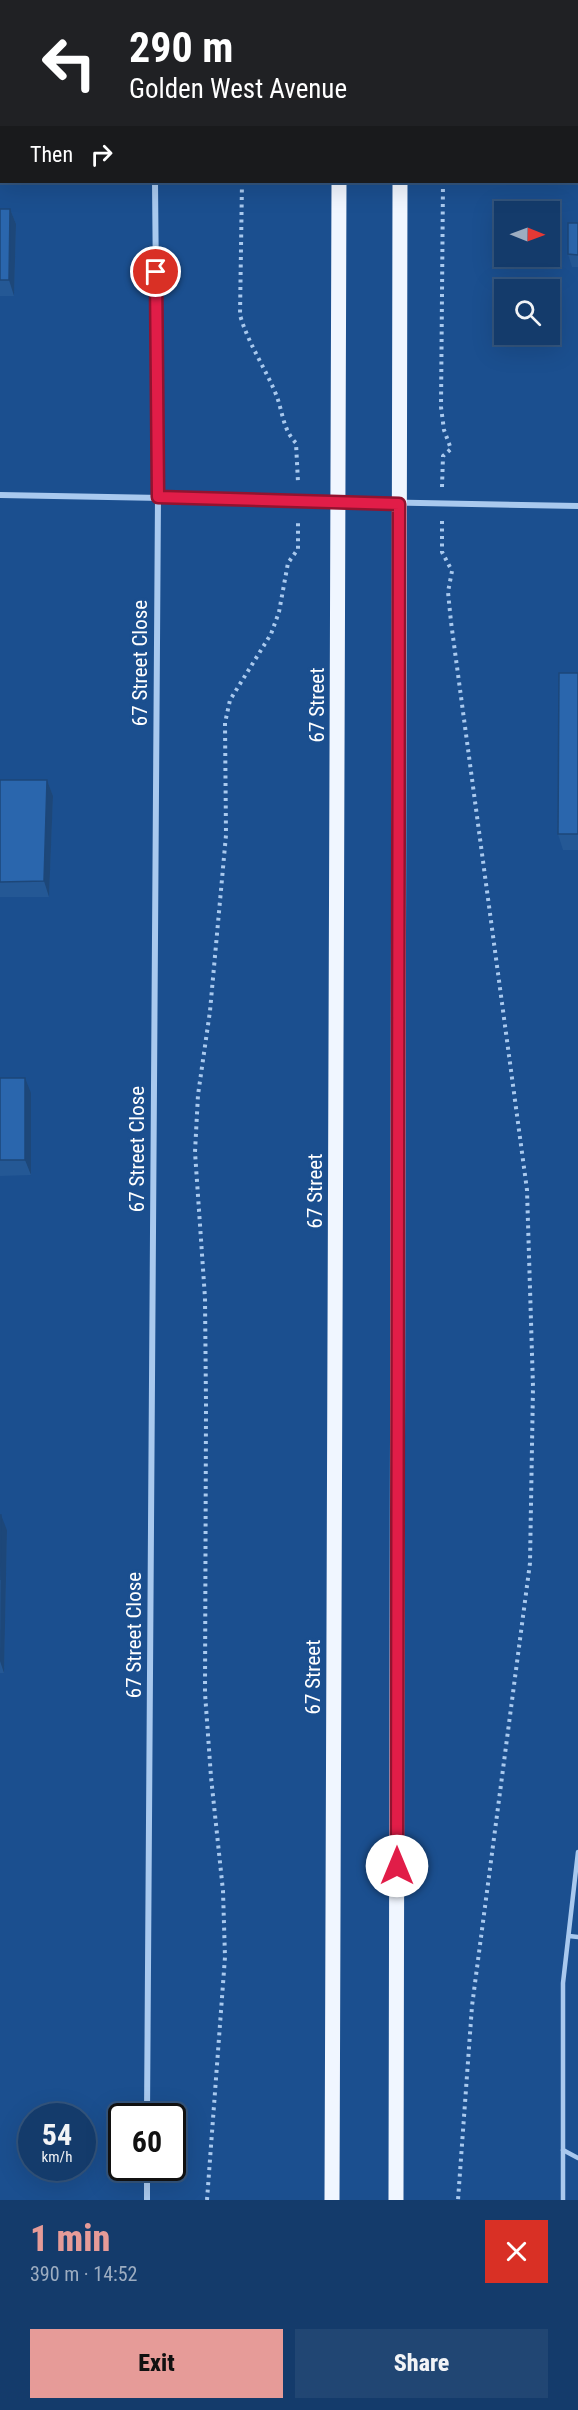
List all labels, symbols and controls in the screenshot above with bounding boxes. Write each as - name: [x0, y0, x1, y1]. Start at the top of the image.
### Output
- text: 290 m: [129, 23, 234, 72]
- icon: left: [30, 24, 108, 102]
- text: Golden West Avenue: [129, 73, 347, 105]
- icon: right: [85, 138, 118, 171]
- text: Then: [30, 142, 73, 167]
- north arrow: [494, 201, 560, 267]
- map controls: [494, 201, 560, 345]
- pin: [130, 246, 181, 297]
- icon: arrive: [139, 255, 172, 288]
- button: search: [494, 279, 560, 345]
- street label: 67 Street Close: [128, 600, 152, 726]
- street label: 67 Street: [305, 668, 329, 742]
- street label: 67 Street Close: [125, 1086, 149, 1212]
- street label: 67 Street: [303, 1154, 327, 1228]
- street label: 67 Street Close: [122, 1572, 146, 1698]
- street label: 67 Street: [301, 1640, 325, 1714]
- position arrow: [365, 1834, 429, 1898]
- speed limit sign: 60: [108, 2103, 186, 2181]
- text: 54: [42, 2117, 72, 2152]
- text: km/h: [42, 2148, 72, 2166]
- text: 1 min: [30, 2218, 110, 2260]
- button: close: [485, 2220, 548, 2283]
- text: 390 m · 14:52: [30, 2262, 137, 2286]
- button: Exit: [30, 2329, 283, 2398]
- button: Share: [295, 2329, 548, 2398]

